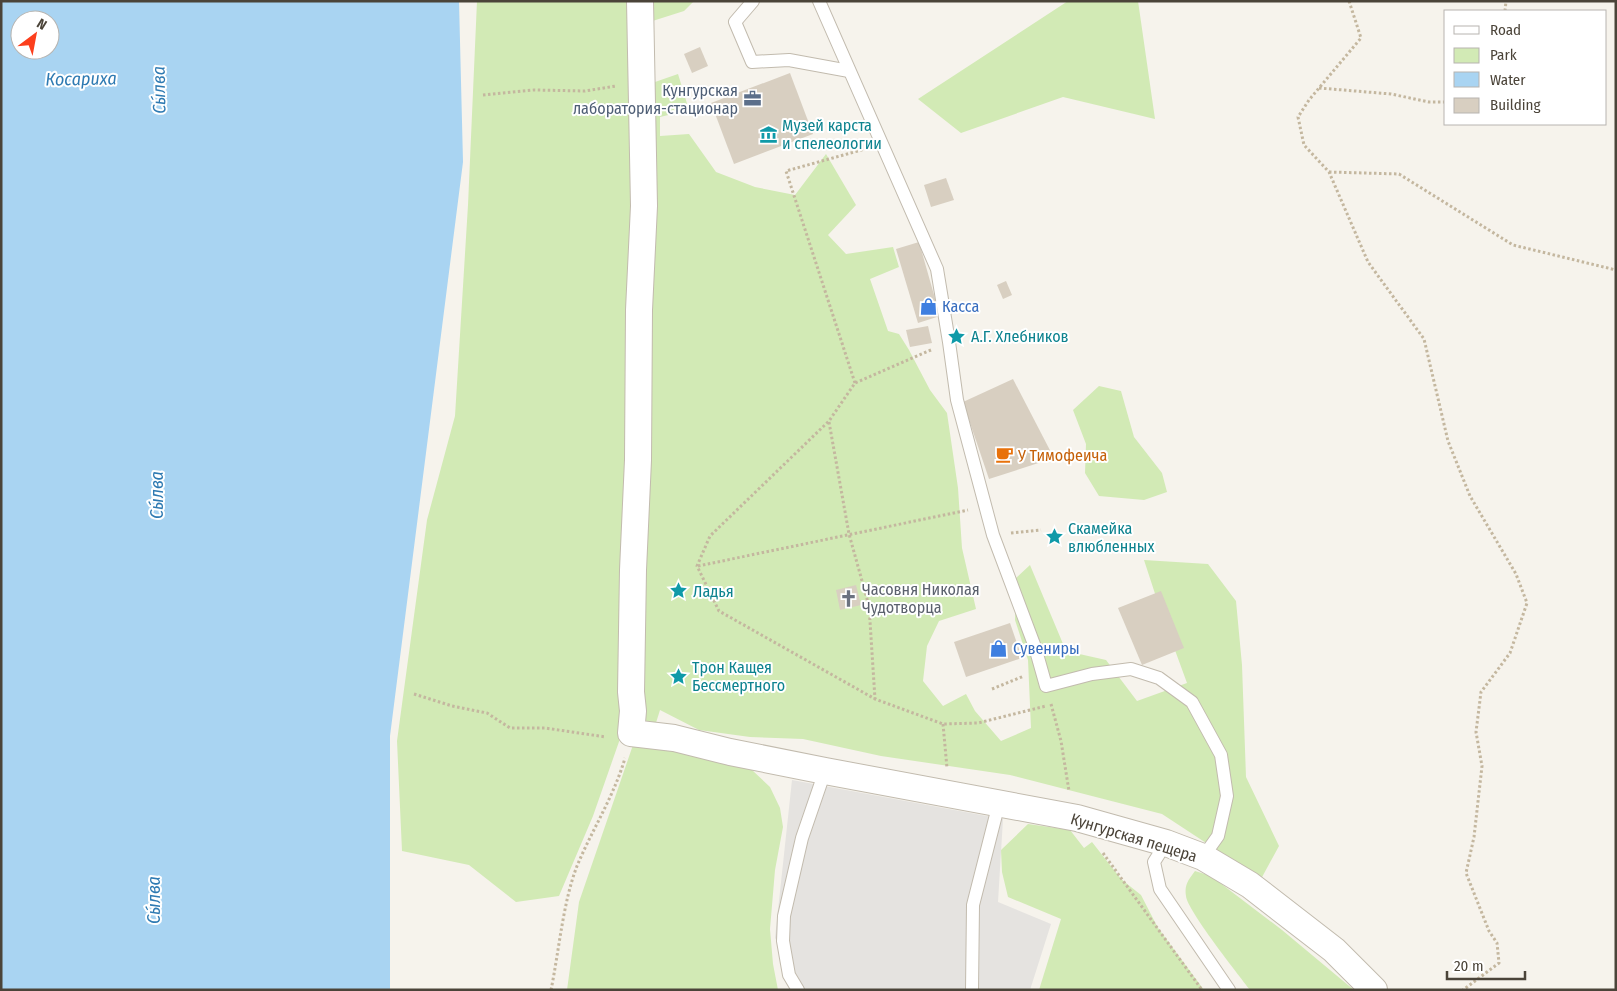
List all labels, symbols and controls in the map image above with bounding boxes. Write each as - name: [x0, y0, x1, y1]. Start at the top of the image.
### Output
- north arrow: [10, 10, 60, 60]
- legend: [1444, 10, 1607, 125]
- text: N: [34, 15, 50, 34]
- text: Road: [1490, 21, 1521, 39]
- text: Park: [1490, 46, 1517, 64]
- water label: Сы́лва: [148, 66, 170, 114]
- water label: Косариха: [45, 67, 117, 91]
- text: Water: [1490, 71, 1526, 89]
- place label: Кунгурская лаборатория-стационар: [573, 81, 738, 118]
- office icon: Кунгурская лаборатория-стационар: [742, 89, 762, 109]
- text: Building: [1490, 96, 1541, 114]
- place label: Музей карста и спелеологии: [782, 116, 882, 153]
- museum icon: Музей карста и спелеологии: [758, 124, 778, 144]
- shop icon: Касса: [918, 296, 938, 316]
- place label: Касса: [942, 297, 980, 316]
- place icon: А.Г. Хлебников: [947, 326, 967, 346]
- place label: А.Г. Хлебников: [971, 327, 1069, 346]
- cafe icon: У Тимофеича: [994, 445, 1014, 465]
- place label: У Тимофеича: [1017, 446, 1107, 465]
- water label: Сы́лва: [146, 471, 168, 519]
- place label: Скамейка влюбленных: [1068, 519, 1154, 556]
- place icon: Скамейка влюбленных: [1044, 527, 1064, 547]
- place label: Часовня Николая Чудотворца: [862, 580, 980, 617]
- place icon: Ладья: [669, 581, 689, 601]
- place label: Ладья: [693, 582, 734, 601]
- church icon: Часовня Николая Чудотворца: [838, 588, 858, 608]
- shop icon: Сувениры: [989, 638, 1009, 658]
- place label: Сувениры: [1013, 639, 1080, 658]
- place label: Трон Кащея Бессмертного: [692, 658, 785, 695]
- place icon: Трон Кащея Бессмертного: [668, 666, 688, 686]
- street label: Кунгурская пещера: [1068, 809, 1200, 866]
- water label: Сы́лва: [143, 876, 165, 924]
- scale bar: [1447, 948, 1524, 980]
- text: 20 m: [1454, 957, 1484, 975]

